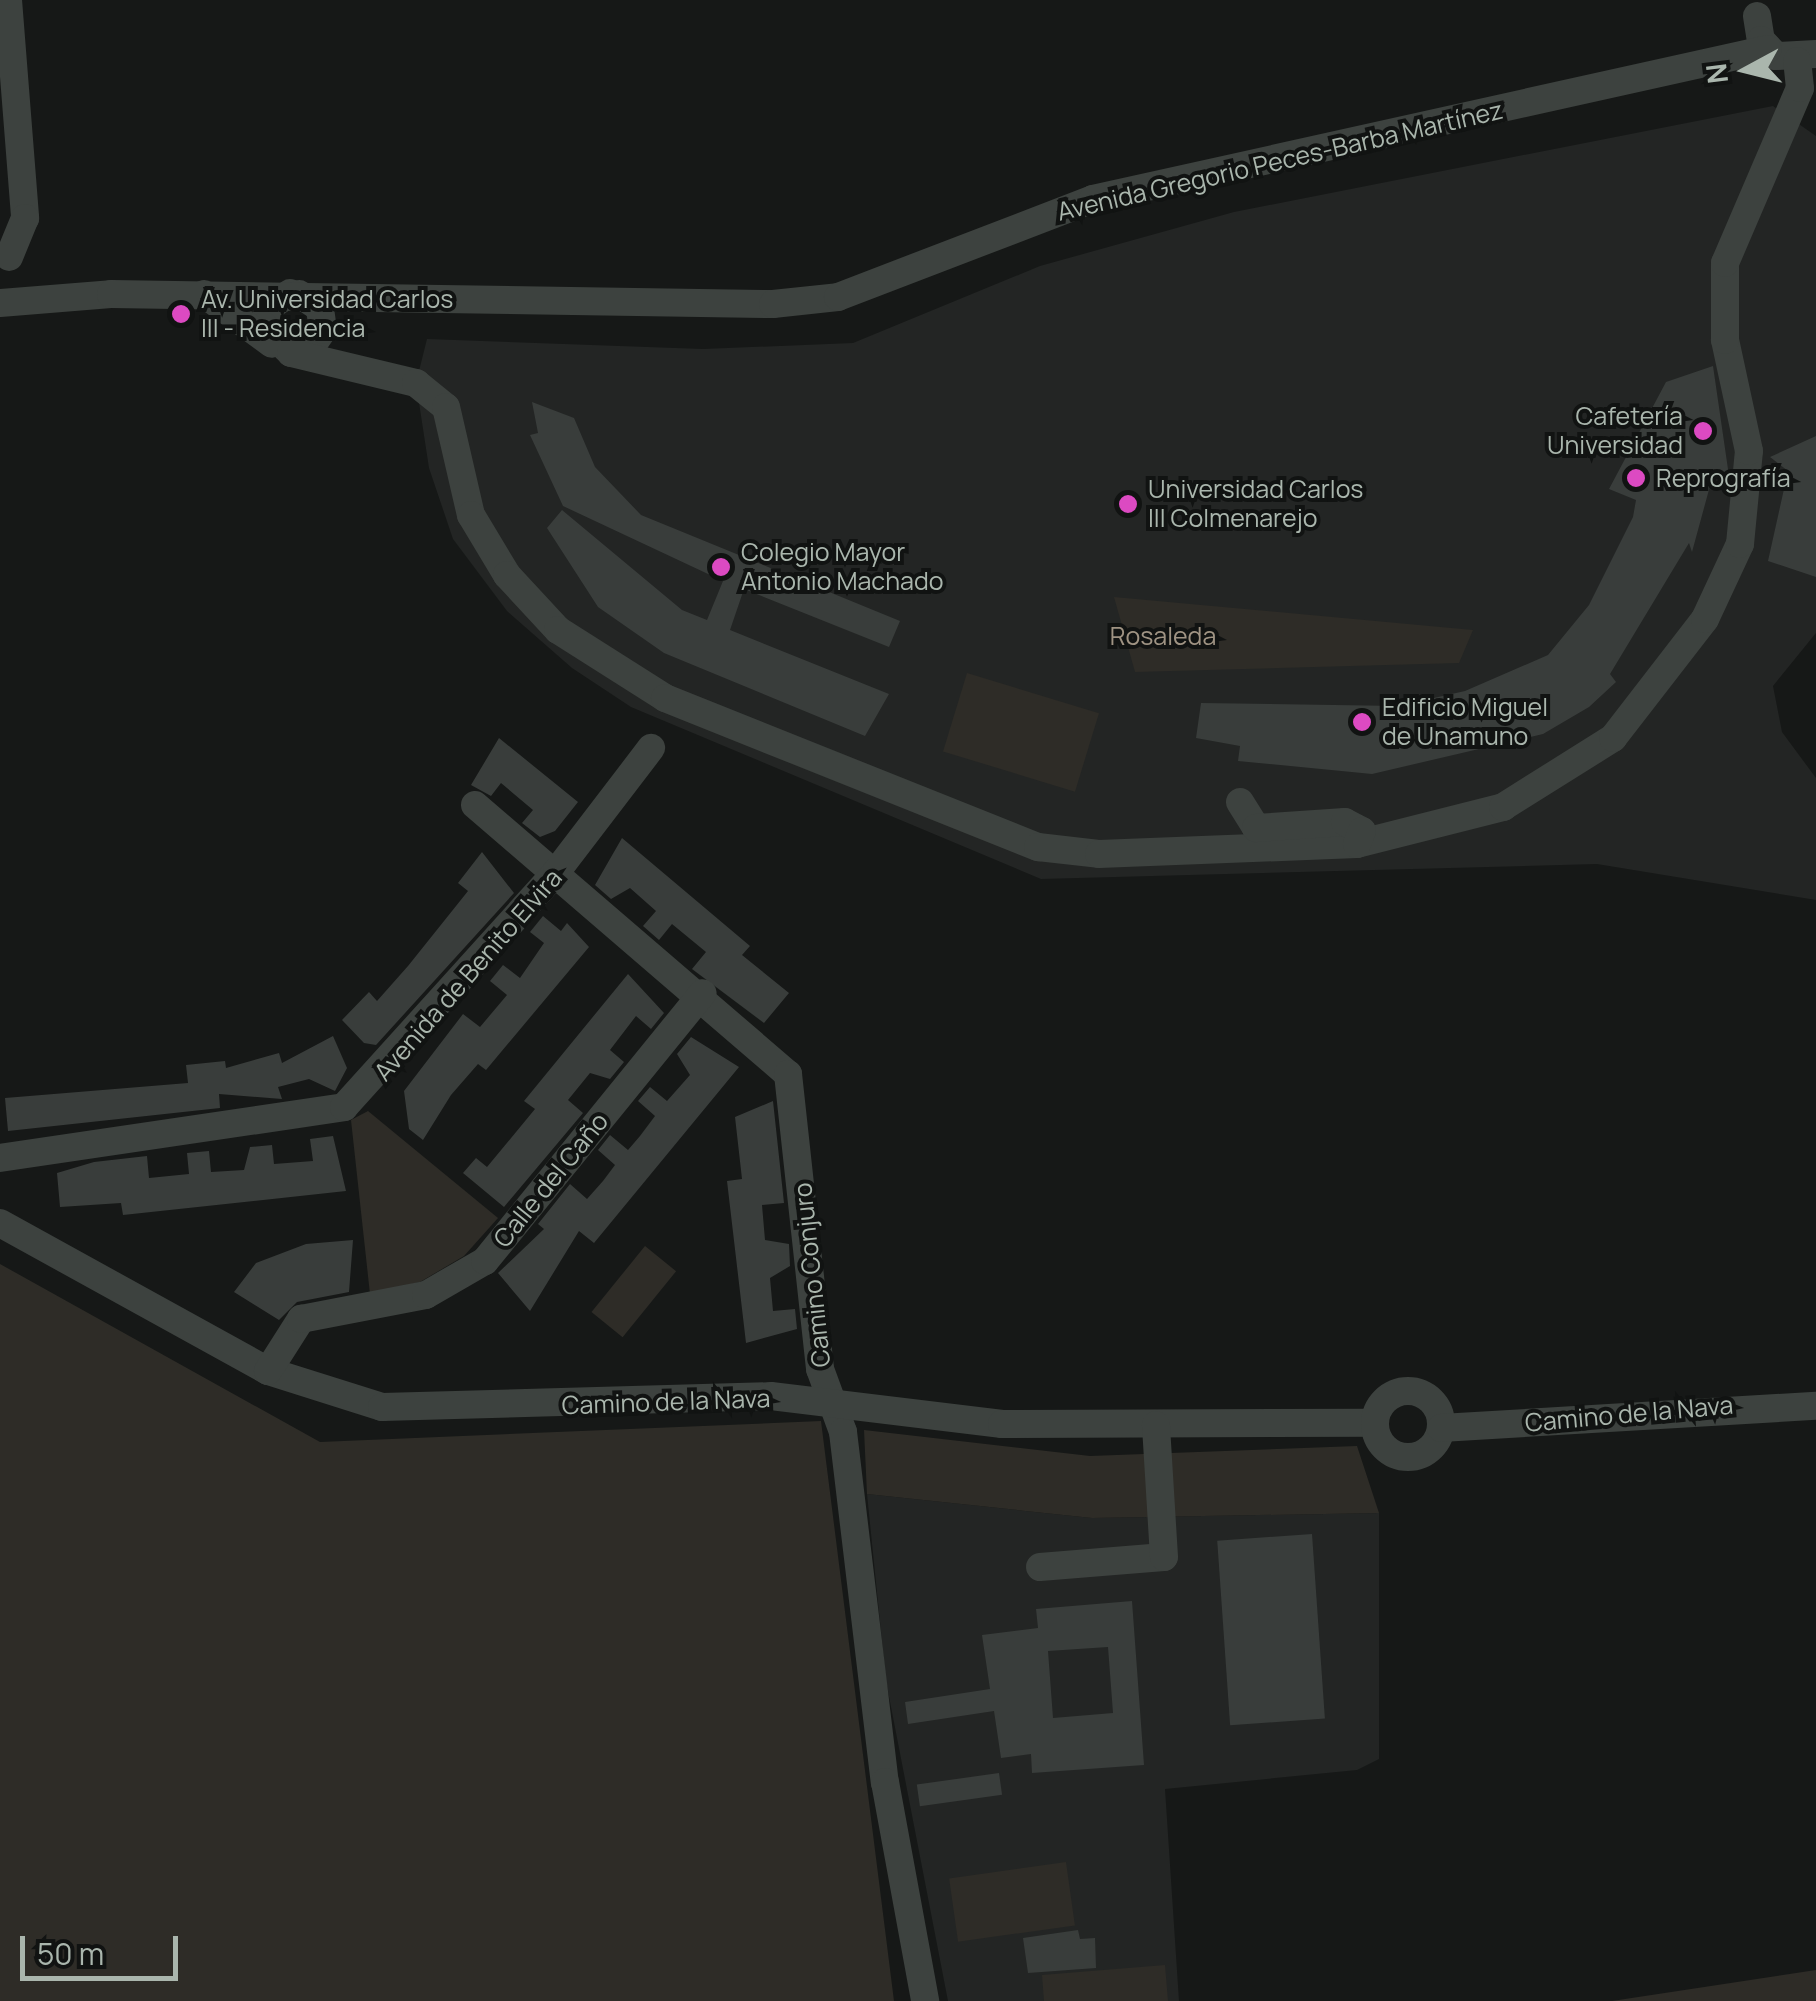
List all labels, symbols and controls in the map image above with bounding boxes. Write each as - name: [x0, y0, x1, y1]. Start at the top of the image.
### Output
- north arrow: [1696, 20, 1796, 120]
- text: N: [1696, 61, 1736, 86]
- street label: Avenida Gregorio Peces-Barba Martínez: [1054, 95, 1506, 227]
- place label: Av. Universidad Carlos III - Residencia: [201, 285, 453, 344]
- marker: Av. Universidad Carlos III - Residencia: [170, 303, 192, 325]
- place label: Cafetería Universidad: [1547, 402, 1683, 461]
- marker: Cafetería Universidad: [1692, 420, 1714, 442]
- place label: Reprografía: [1656, 463, 1791, 493]
- marker: Reprografía: [1625, 467, 1647, 489]
- place label: Universidad Carlos III Colmenarejo: [1148, 475, 1363, 534]
- marker: Universidad Carlos III Colmenarejo: [1117, 493, 1139, 515]
- place label: Colegio Mayor Antonio Machado: [741, 538, 944, 597]
- marker: Colegio Mayor Antonio Machado: [710, 556, 732, 578]
- park label: Rosaleda: [1110, 621, 1216, 651]
- place label: Edificio Miguel de Unamuno: [1382, 693, 1548, 752]
- marker: Edificio Miguel de Unamuno: [1351, 711, 1373, 733]
- street label: Avenida de Benito Elvira: [368, 863, 568, 1087]
- street label: Calle del Caño: [488, 1107, 614, 1253]
- street label: Camino Conjuro: [787, 1181, 837, 1369]
- street label: Camino de la Nava: [561, 1383, 771, 1421]
- street label: Camino de la Nava: [1524, 1390, 1734, 1438]
- scale bar: [25, 1916, 182, 1978]
- text: 50 m: [37, 1933, 104, 1974]

